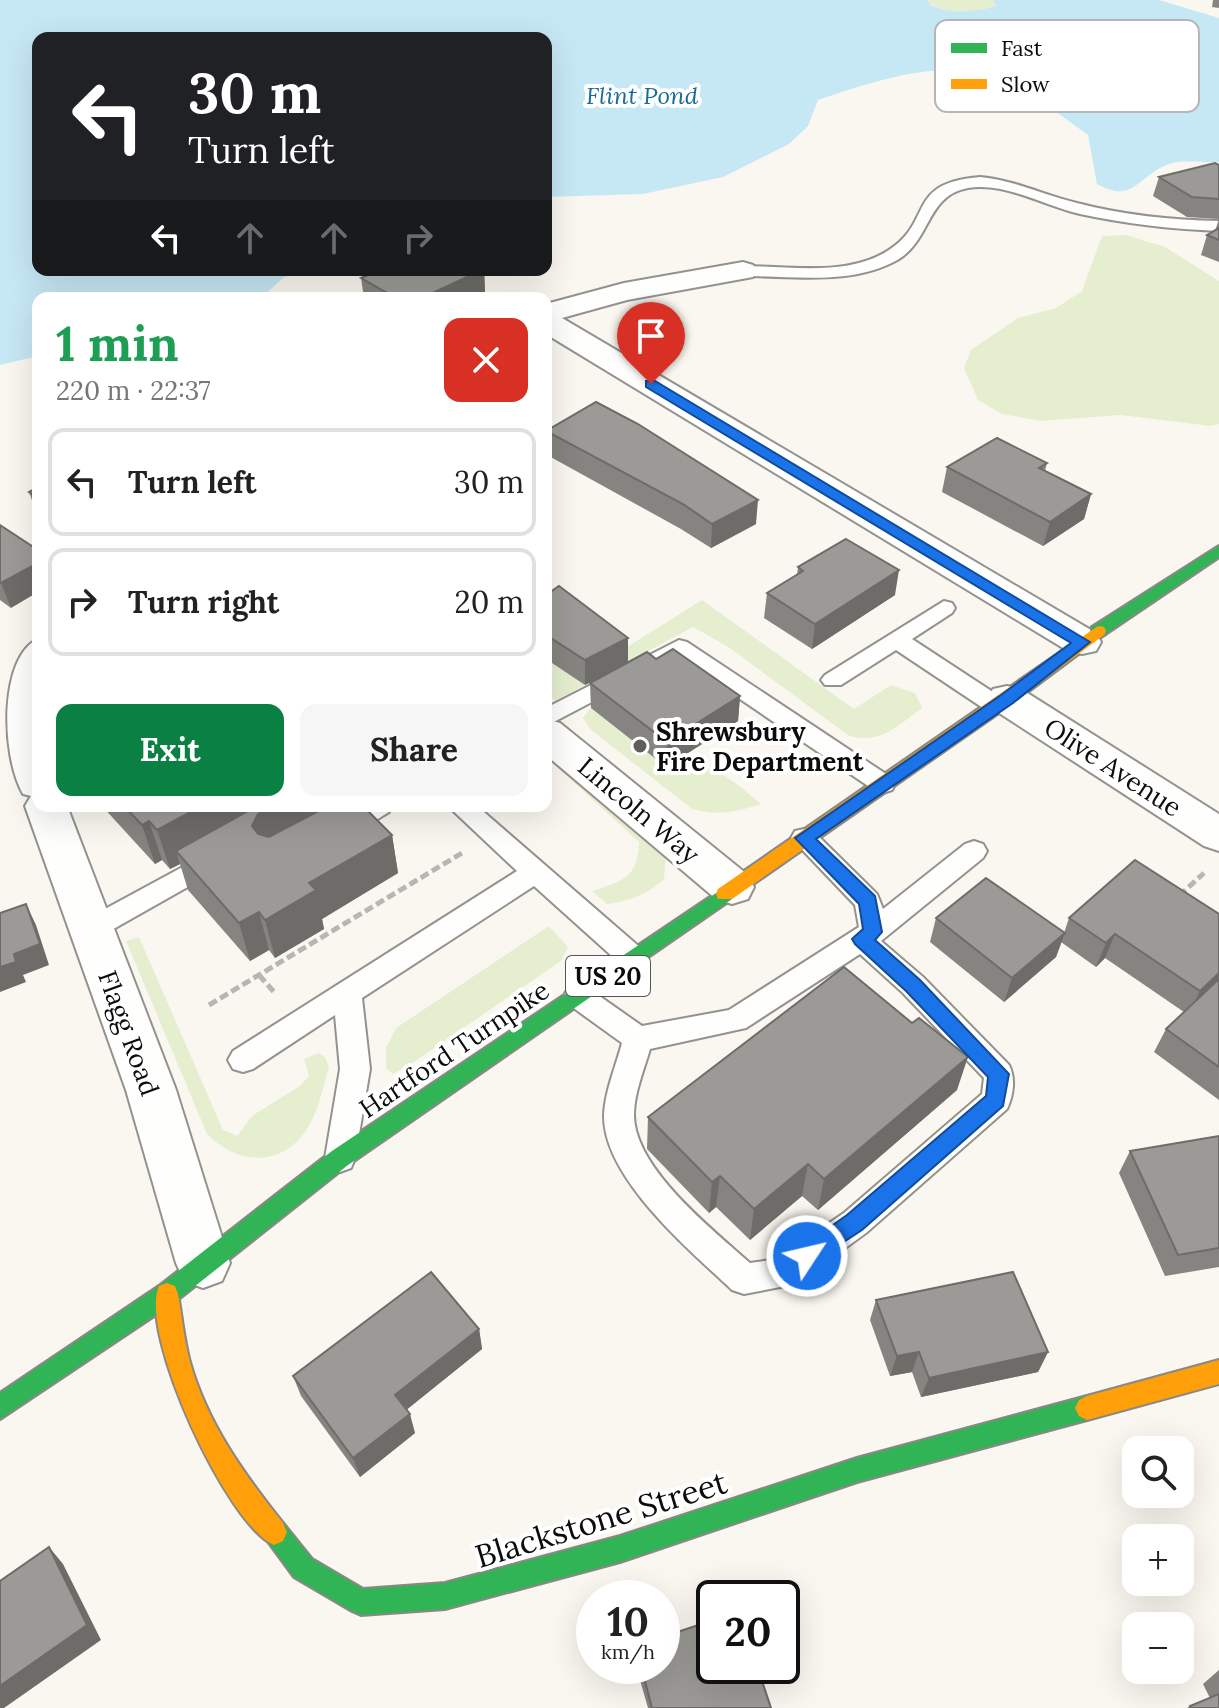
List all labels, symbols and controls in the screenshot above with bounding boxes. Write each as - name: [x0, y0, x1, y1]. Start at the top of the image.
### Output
- legend: [935, 20, 1199, 112]
- text: Fast: [1001, 34, 1043, 62]
- text: 30 m: [188, 57, 321, 128]
- icon: left: [56, 64, 160, 168]
- text: Slow: [1001, 70, 1050, 98]
- water label: Flint Pond: [586, 80, 699, 111]
- text: Turn left: [188, 127, 335, 173]
- icon: left: [144, 216, 188, 260]
- icon: ahead: [228, 216, 272, 260]
- icon: ahead: [312, 216, 356, 260]
- icon: right: [396, 216, 440, 260]
- pin: [617, 302, 685, 384]
- text: 1 min: [56, 313, 179, 374]
- icon: arrive: [629, 314, 673, 358]
- button: close: [444, 318, 528, 402]
- text: 220 m · 22:37: [56, 374, 211, 407]
- icon: left: [60, 460, 104, 504]
- text: Turn left: [128, 463, 256, 501]
- text: 30 m: [454, 463, 524, 501]
- icon: right: [60, 580, 104, 624]
- text: Turn right: [128, 583, 279, 621]
- text: 20 m: [455, 583, 524, 621]
- button: Exit: [56, 704, 284, 796]
- button: Share: [300, 704, 528, 796]
- street label: Olive Avenue: [1038, 710, 1188, 824]
- place label: Shrewsbury Fire Department: [656, 715, 865, 778]
- marker: Shrewsbury Fire Department: [631, 737, 649, 755]
- street label: Lincoln Way: [572, 750, 707, 871]
- road number: US 20: [566, 956, 650, 996]
- street label: Flagg Road: [91, 966, 167, 1100]
- street label: Hartford Turnpike: [353, 973, 555, 1125]
- position arrow: [765, 1214, 849, 1298]
- map controls: [1122, 1436, 1194, 1684]
- button: search: [1122, 1436, 1194, 1508]
- street label: Blackstone Street: [470, 1461, 732, 1577]
- button: +: [1122, 1524, 1194, 1596]
- speed limit sign: 20: [696, 1580, 800, 1684]
- text: 10: [607, 1596, 649, 1647]
- button: −: [1122, 1612, 1194, 1684]
- text: km/h: [601, 1639, 655, 1664]

